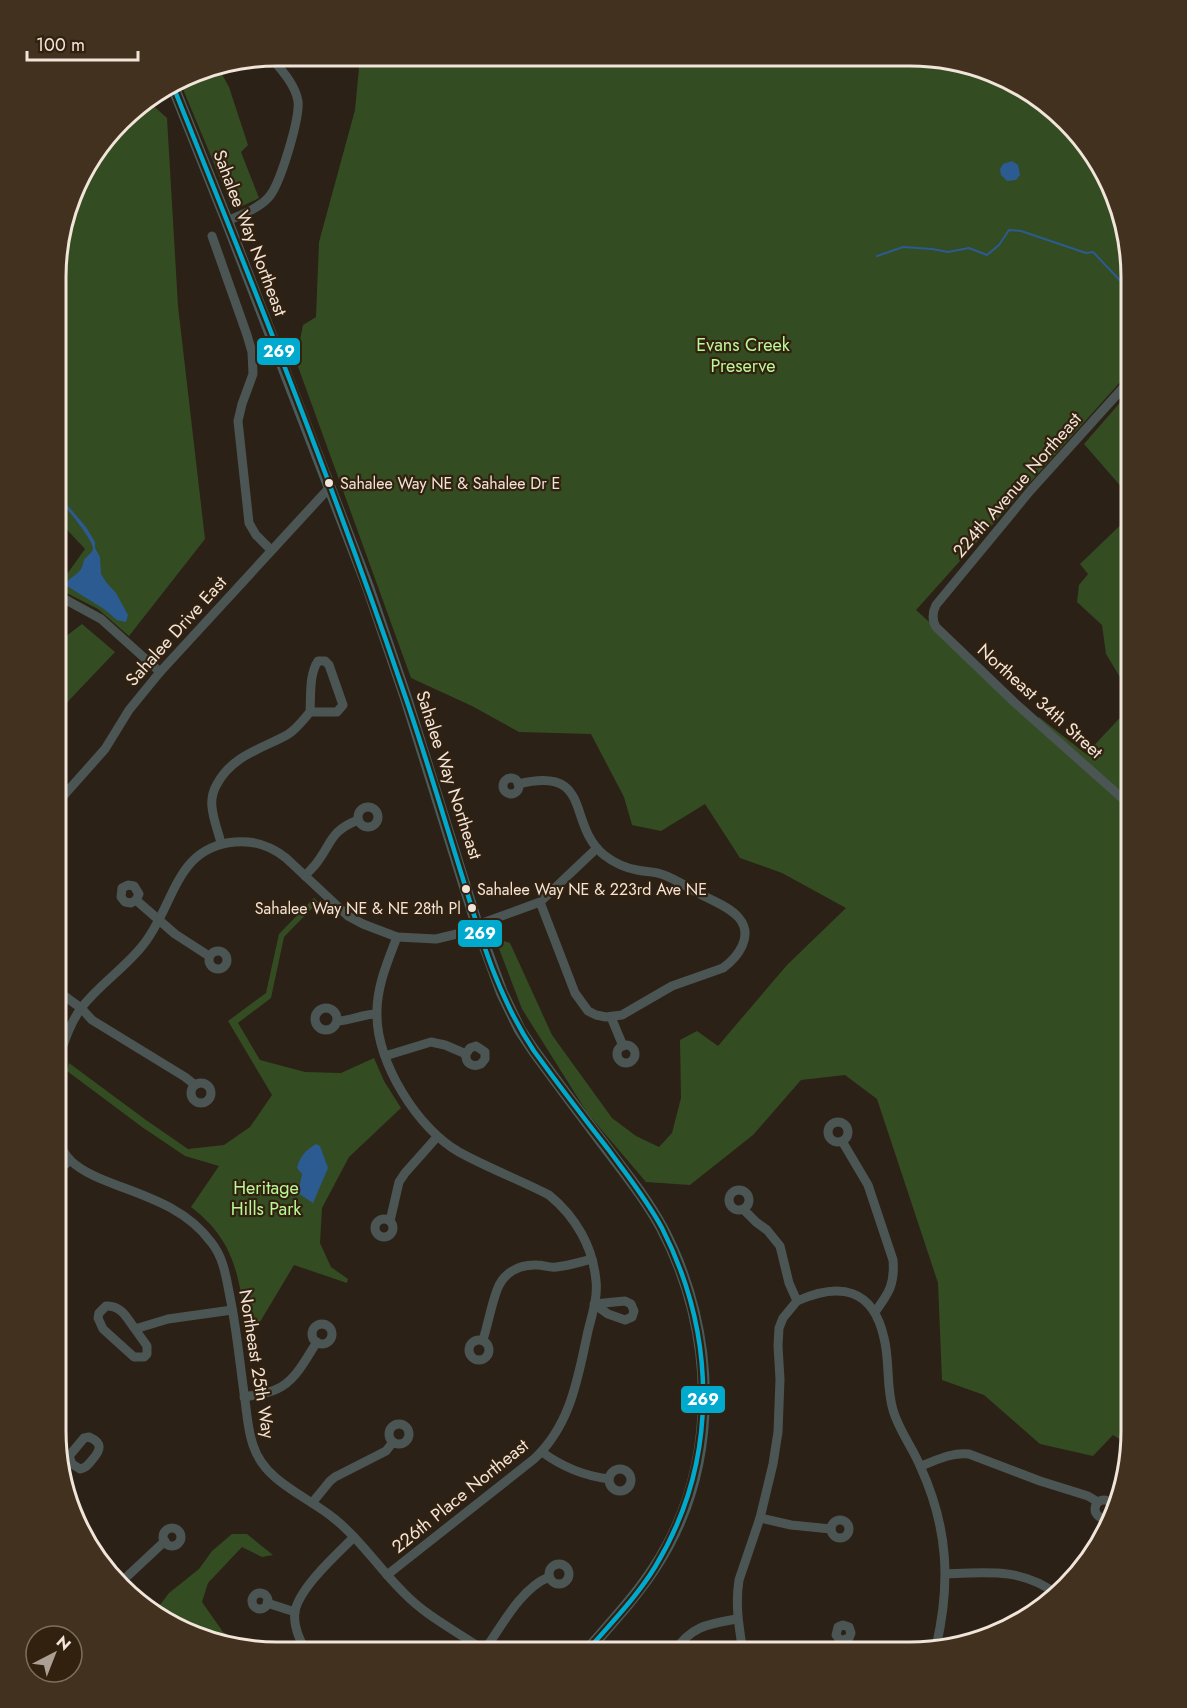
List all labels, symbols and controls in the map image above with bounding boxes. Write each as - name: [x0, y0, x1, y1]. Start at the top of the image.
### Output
- scale bar: [27, 24, 138, 62]
- text: 100 m: [36, 32, 85, 58]
- street label: Sahalee Way Northeast: [206, 146, 294, 320]
- park label: Evans Creek Preserve: [696, 332, 790, 379]
- line badge: 269: [256, 337, 301, 366]
- text: 269: [263, 340, 295, 363]
- street label: 224th Avenue Northeast: [947, 406, 1088, 563]
- place label: Sahalee Way NE & Sahalee Dr E: [340, 472, 560, 495]
- marker: Sahalee Way NE & Sahalee Dr E: [323, 477, 335, 489]
- street label: Sahalee Drive East: [119, 570, 233, 692]
- street label: Northeast 34th Street: [971, 637, 1109, 765]
- street label: Sahalee Way Northeast: [409, 687, 489, 863]
- place label: Sahalee Way NE & 223rd Ave NE: [477, 878, 707, 901]
- marker: Sahalee Way NE & 223rd Ave NE: [460, 883, 472, 895]
- place label: Sahalee Way NE & NE 28th Pl: [255, 897, 461, 920]
- marker: Sahalee Way NE & NE 28th Pl: [466, 902, 478, 914]
- line badge: 269: [457, 919, 503, 948]
- text: 269: [464, 922, 496, 945]
- park label: Heritage Hills Park: [231, 1175, 301, 1222]
- street label: Northeast 25th Way: [232, 1288, 282, 1441]
- line badge: 269: [680, 1385, 726, 1414]
- text: 269: [687, 1388, 719, 1411]
- street label: 226th Place Northeast: [386, 1432, 534, 1559]
- north arrow: [24, 1624, 84, 1684]
- text: N: [51, 1630, 76, 1656]

